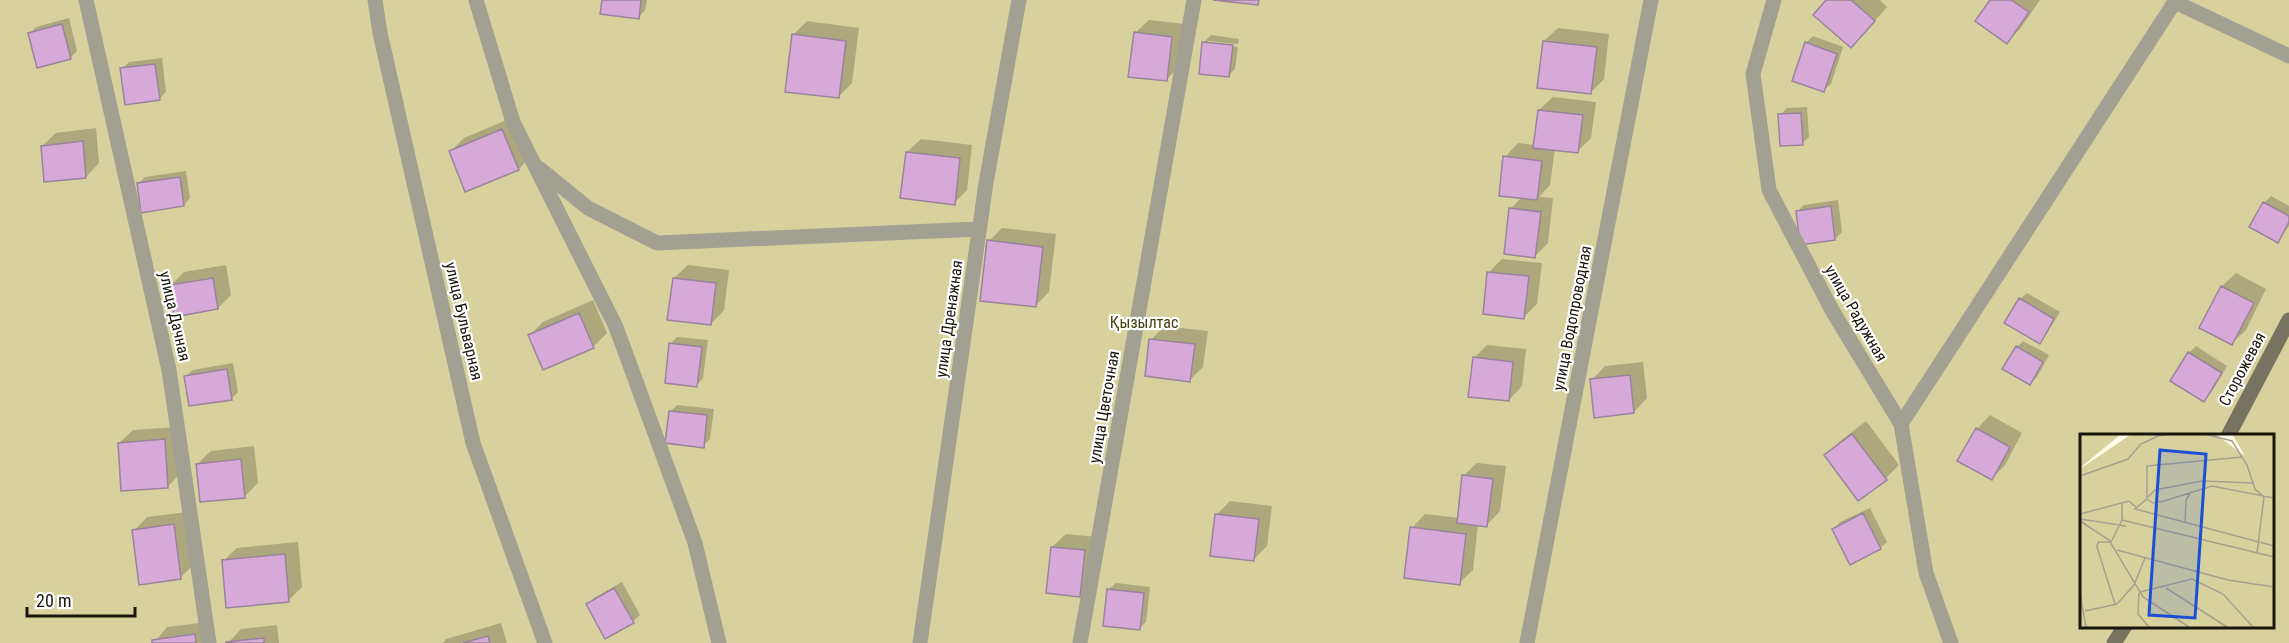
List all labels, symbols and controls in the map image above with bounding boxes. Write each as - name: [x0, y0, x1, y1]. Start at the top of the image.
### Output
- street label: улица Водопроводная: [1549, 244, 1595, 392]
- street label: улица Дренажная: [931, 259, 967, 379]
- street label: улица Бульварная: [441, 260, 487, 382]
- street label: улица Радужная: [1821, 261, 1891, 365]
- street label: улица Дачная: [155, 269, 195, 363]
- park label: Қызылтас: [1110, 313, 1178, 332]
- street label: Сторожевая: [2215, 329, 2269, 409]
- street label: улица Цветочная: [1085, 349, 1123, 465]
- inset map: [2080, 434, 2274, 628]
- scale bar: [27, 580, 135, 618]
- text: 20 m: [36, 590, 71, 611]

